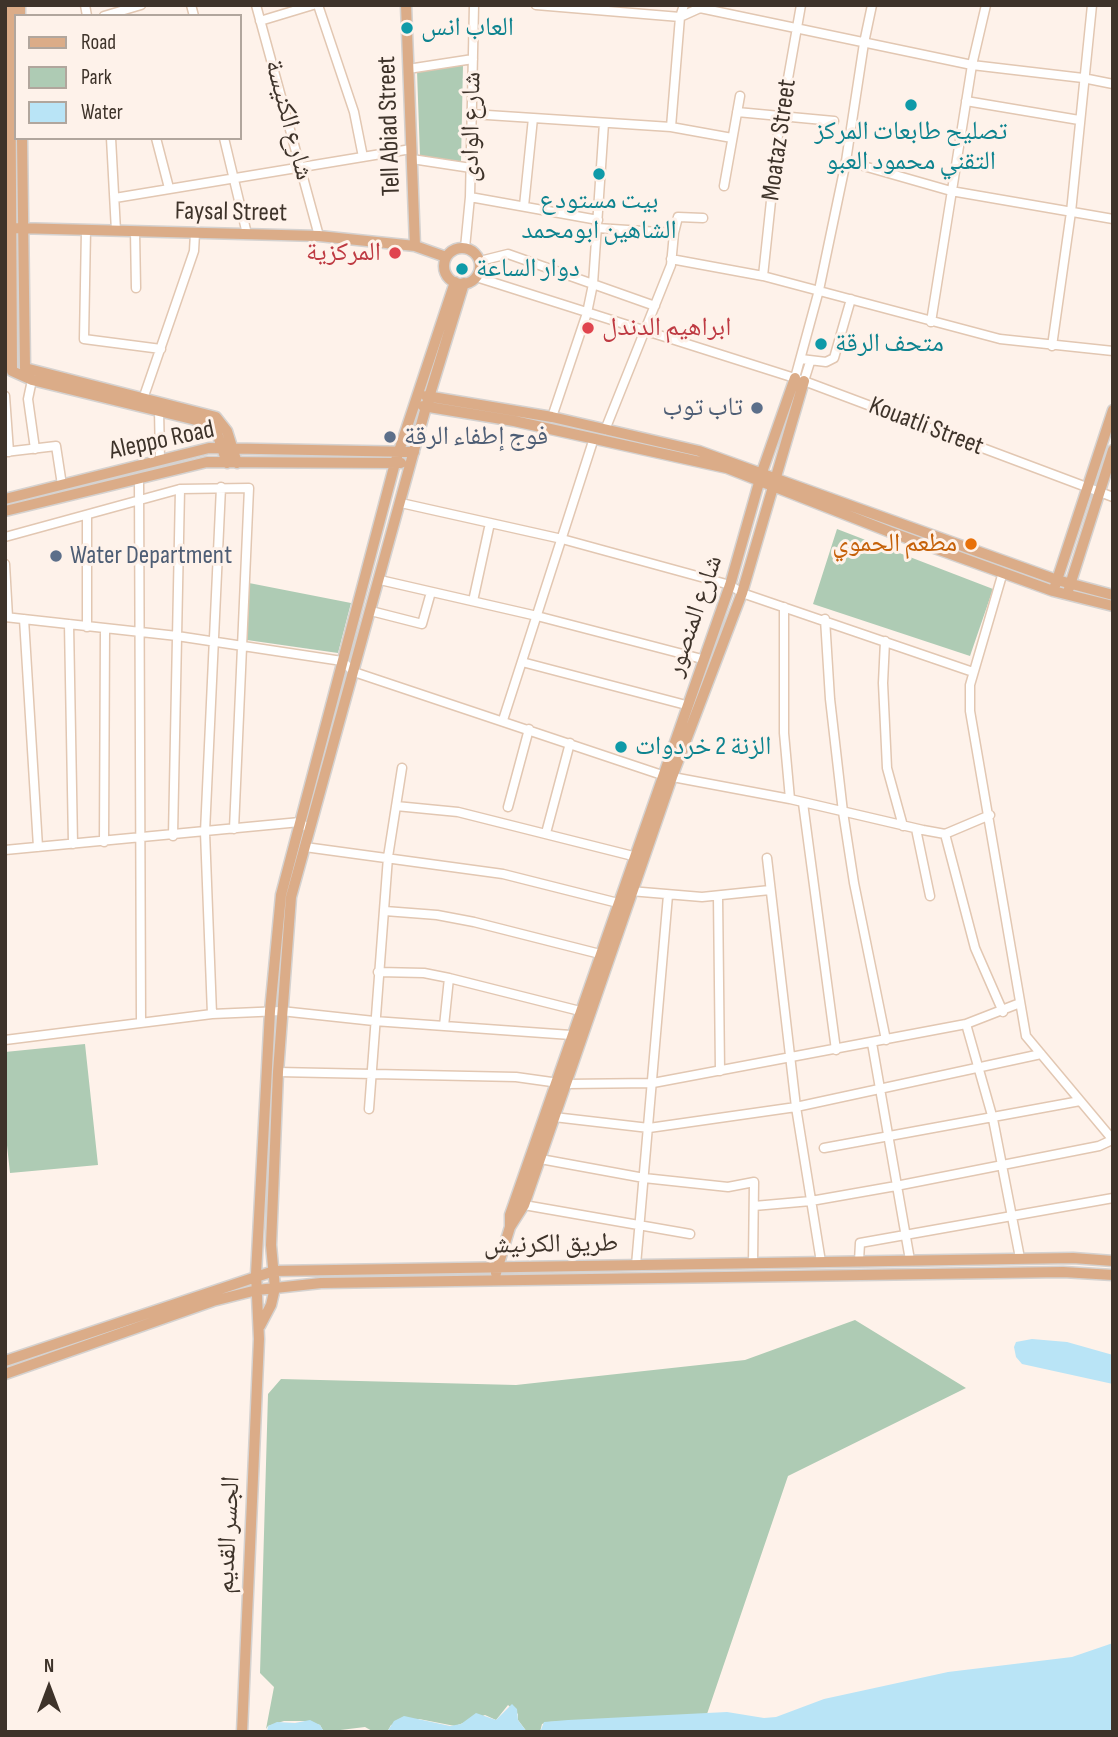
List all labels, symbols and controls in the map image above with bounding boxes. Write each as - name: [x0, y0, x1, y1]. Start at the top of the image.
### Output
- place label: العاب انس: [421, 12, 514, 44]
- legend: [14, 14, 242, 140]
- marker: العاب انس: [399, 20, 415, 36]
- text: Road: [81, 30, 116, 55]
- street label: Tell Abiad Street: [372, 55, 408, 197]
- street label: شارع الكنيسة: [257, 56, 319, 184]
- text: Park: [81, 65, 112, 90]
- street label: شارع الوادى: [455, 72, 489, 182]
- street label: Moataz Street: [756, 77, 804, 203]
- marker: تصليح طابعات المركز التقني محمود العبو: [903, 97, 919, 113]
- text: Water: [81, 100, 123, 125]
- place label: تصليح طابعات المركز التقني محمود العبو: [815, 116, 1007, 178]
- marker: بيت مستودع الشاهين ابومحمد: [591, 166, 607, 182]
- place label: بيت مستودع الشاهين ابومحمد: [521, 185, 677, 246]
- street label: Faysal Street: [175, 196, 287, 230]
- place label: المركزية: [306, 237, 381, 269]
- marker: المركزية: [387, 245, 403, 261]
- place label: دوار الساعة: [476, 253, 580, 285]
- marker: دوار الساعة: [454, 261, 470, 277]
- place label: ابراهيم الدندل: [602, 312, 731, 344]
- marker: ابراهيم الدندل: [580, 320, 596, 336]
- place label: متحف الرقة: [835, 328, 944, 360]
- marker: متحف الرقة: [813, 336, 829, 352]
- street label: Kouatli Street: [864, 391, 988, 463]
- place label: تاب توب: [662, 392, 743, 424]
- marker: تاب توب: [749, 400, 765, 416]
- street label: Aleppo Road: [107, 415, 217, 467]
- place label: فوج إطفاء الرقة: [404, 421, 548, 453]
- marker: فوج إطفاء الرقة: [382, 429, 398, 445]
- place label: مطعم الحموي: [832, 528, 957, 560]
- marker: مطعم الحموي: [963, 536, 979, 552]
- place label: Water Department: [70, 540, 232, 572]
- marker: Water Department: [48, 548, 64, 564]
- street label: شارع المنصور: [660, 551, 730, 681]
- place label: الزنة 2 خردوات: [635, 731, 771, 763]
- marker: الزنة 2 خردوات: [613, 739, 629, 755]
- street label: طريق الكرنيش: [483, 1228, 619, 1262]
- street label: الجسر القديم: [210, 1475, 248, 1595]
- north arrow: [14, 1653, 84, 1723]
- text: N: [44, 1655, 54, 1678]

